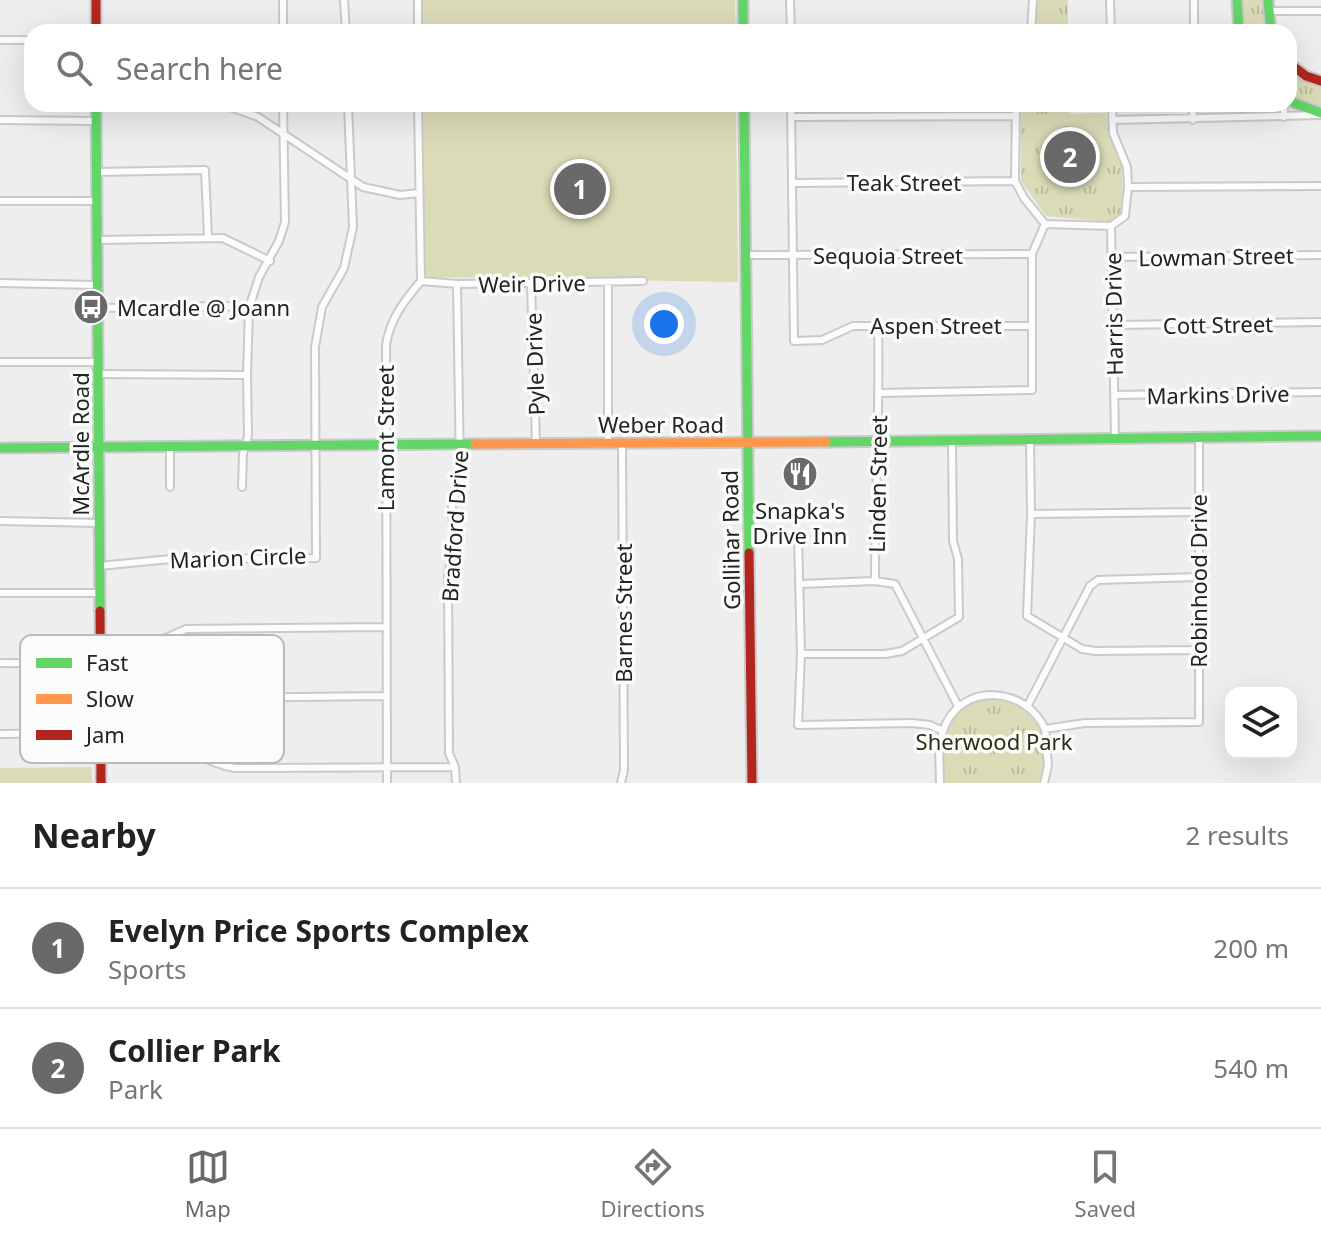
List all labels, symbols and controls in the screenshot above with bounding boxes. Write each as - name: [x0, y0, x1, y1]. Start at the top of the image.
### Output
- search box: [24, 24, 1297, 112]
- icon: search: [52, 46, 96, 90]
- text: Search here: [116, 48, 283, 89]
- pin: 2: [1044, 127, 1096, 187]
- pin: 1: [554, 159, 606, 219]
- street label: Teak Street: [847, 167, 961, 197]
- street label: Sequoia Street: [813, 240, 963, 270]
- street label: Lowman Street: [1138, 240, 1294, 272]
- street label: Harris Drive: [1097, 252, 1129, 376]
- street label: Weir Drive: [478, 267, 586, 299]
- bus stop icon: Mcardle @ Joann: [72, 288, 110, 326]
- place label: Mcardle @ Joann: [117, 292, 290, 322]
- your location: [644, 304, 684, 344]
- street label: Cott Street: [1163, 308, 1273, 340]
- street label: Aspen Street: [870, 310, 1002, 340]
- street label: Pyle Drive: [517, 312, 551, 416]
- street label: Lamont Street: [370, 365, 400, 511]
- street label: McArdle Road: [65, 372, 95, 516]
- street label: Markins Drive: [1146, 378, 1290, 410]
- street label: Weber Road: [598, 409, 724, 439]
- street label: Linden Street: [861, 415, 893, 553]
- street label: Bradford Drive: [434, 449, 474, 603]
- restaurant icon: Snapka's Drive Inn: [781, 455, 819, 493]
- street label: Gollihar Road: [714, 470, 746, 610]
- street label: Robinhood Drive: [1183, 494, 1213, 668]
- place label: Snapka's Drive Inn: [753, 495, 847, 550]
- street label: Marion Circle: [169, 540, 307, 574]
- street label: Barnes Street: [608, 543, 638, 683]
- legend: [20, 635, 284, 763]
- text: Fast: [86, 647, 128, 677]
- text: Slow: [86, 683, 135, 713]
- map controls: [1225, 687, 1297, 759]
- button: layers: [1225, 687, 1297, 759]
- text: Jam: [84, 719, 125, 749]
- park label: Sherwood Park: [916, 726, 1073, 756]
- text: Nearby: [32, 812, 156, 858]
- text: 2 results: [1185, 817, 1289, 853]
- text: Evelyn Price Sports Complex: [108, 910, 529, 951]
- text: 1: [51, 930, 65, 966]
- text: 200 m: [1213, 930, 1289, 966]
- text: Sports: [108, 951, 187, 987]
- text: Collier Park: [108, 1030, 281, 1071]
- text: 2: [51, 1050, 65, 1086]
- text: 540 m: [1213, 1050, 1289, 1086]
- text: Park: [108, 1071, 163, 1107]
- tab: Map: [185, 1145, 231, 1223]
- tab: Directions: [600, 1145, 705, 1223]
- tab: Saved: [1075, 1145, 1136, 1223]

